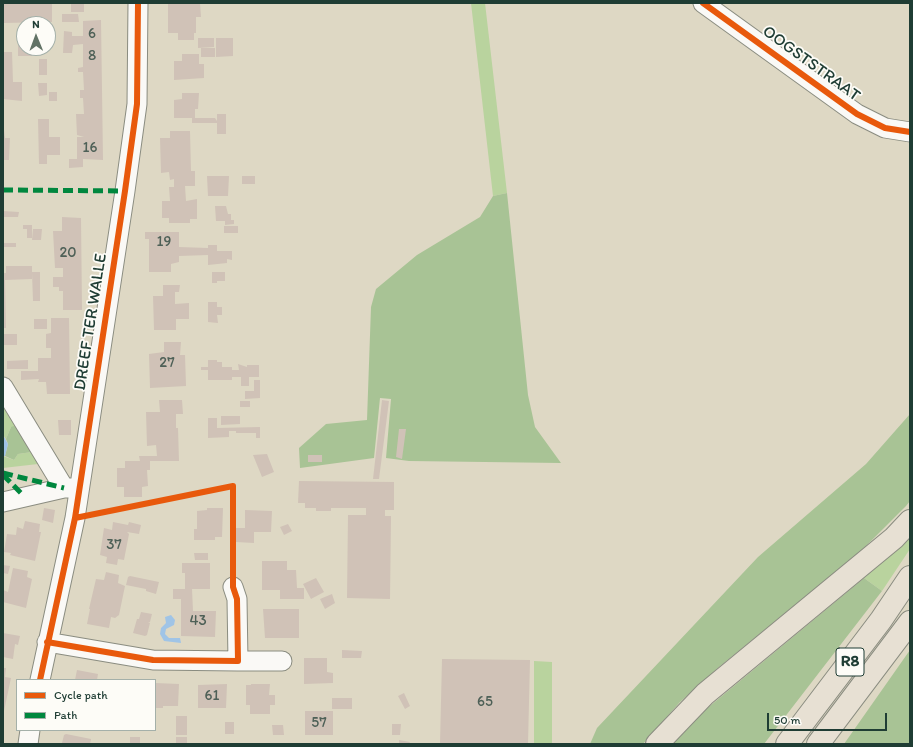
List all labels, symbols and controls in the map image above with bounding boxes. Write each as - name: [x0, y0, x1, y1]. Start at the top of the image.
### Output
- north arrow: [16, 16, 56, 56]
- text: N: [32, 18, 40, 31]
- street label: OOGSTSTRAAT: [758, 22, 864, 106]
- house number: 6: [88, 25, 96, 43]
- house number: 8: [88, 47, 96, 65]
- house number: 16: [83, 139, 97, 157]
- house number: 19: [157, 233, 171, 251]
- house number: 20: [59, 244, 77, 262]
- street label: DREEF TER WALLE: [70, 252, 112, 392]
- house number: 27: [159, 354, 175, 372]
- house number: 37: [106, 536, 122, 554]
- house number: 43: [189, 612, 207, 630]
- road number: R8: [836, 648, 864, 676]
- legend: [16, 679, 156, 731]
- house number: 61: [205, 687, 219, 705]
- text: Cycle path: [54, 688, 108, 702]
- house number: 65: [477, 693, 493, 711]
- scale bar: [769, 705, 889, 731]
- text: Path: [54, 708, 77, 722]
- text: 50 m: [774, 713, 800, 727]
- house number: 57: [311, 714, 327, 732]

